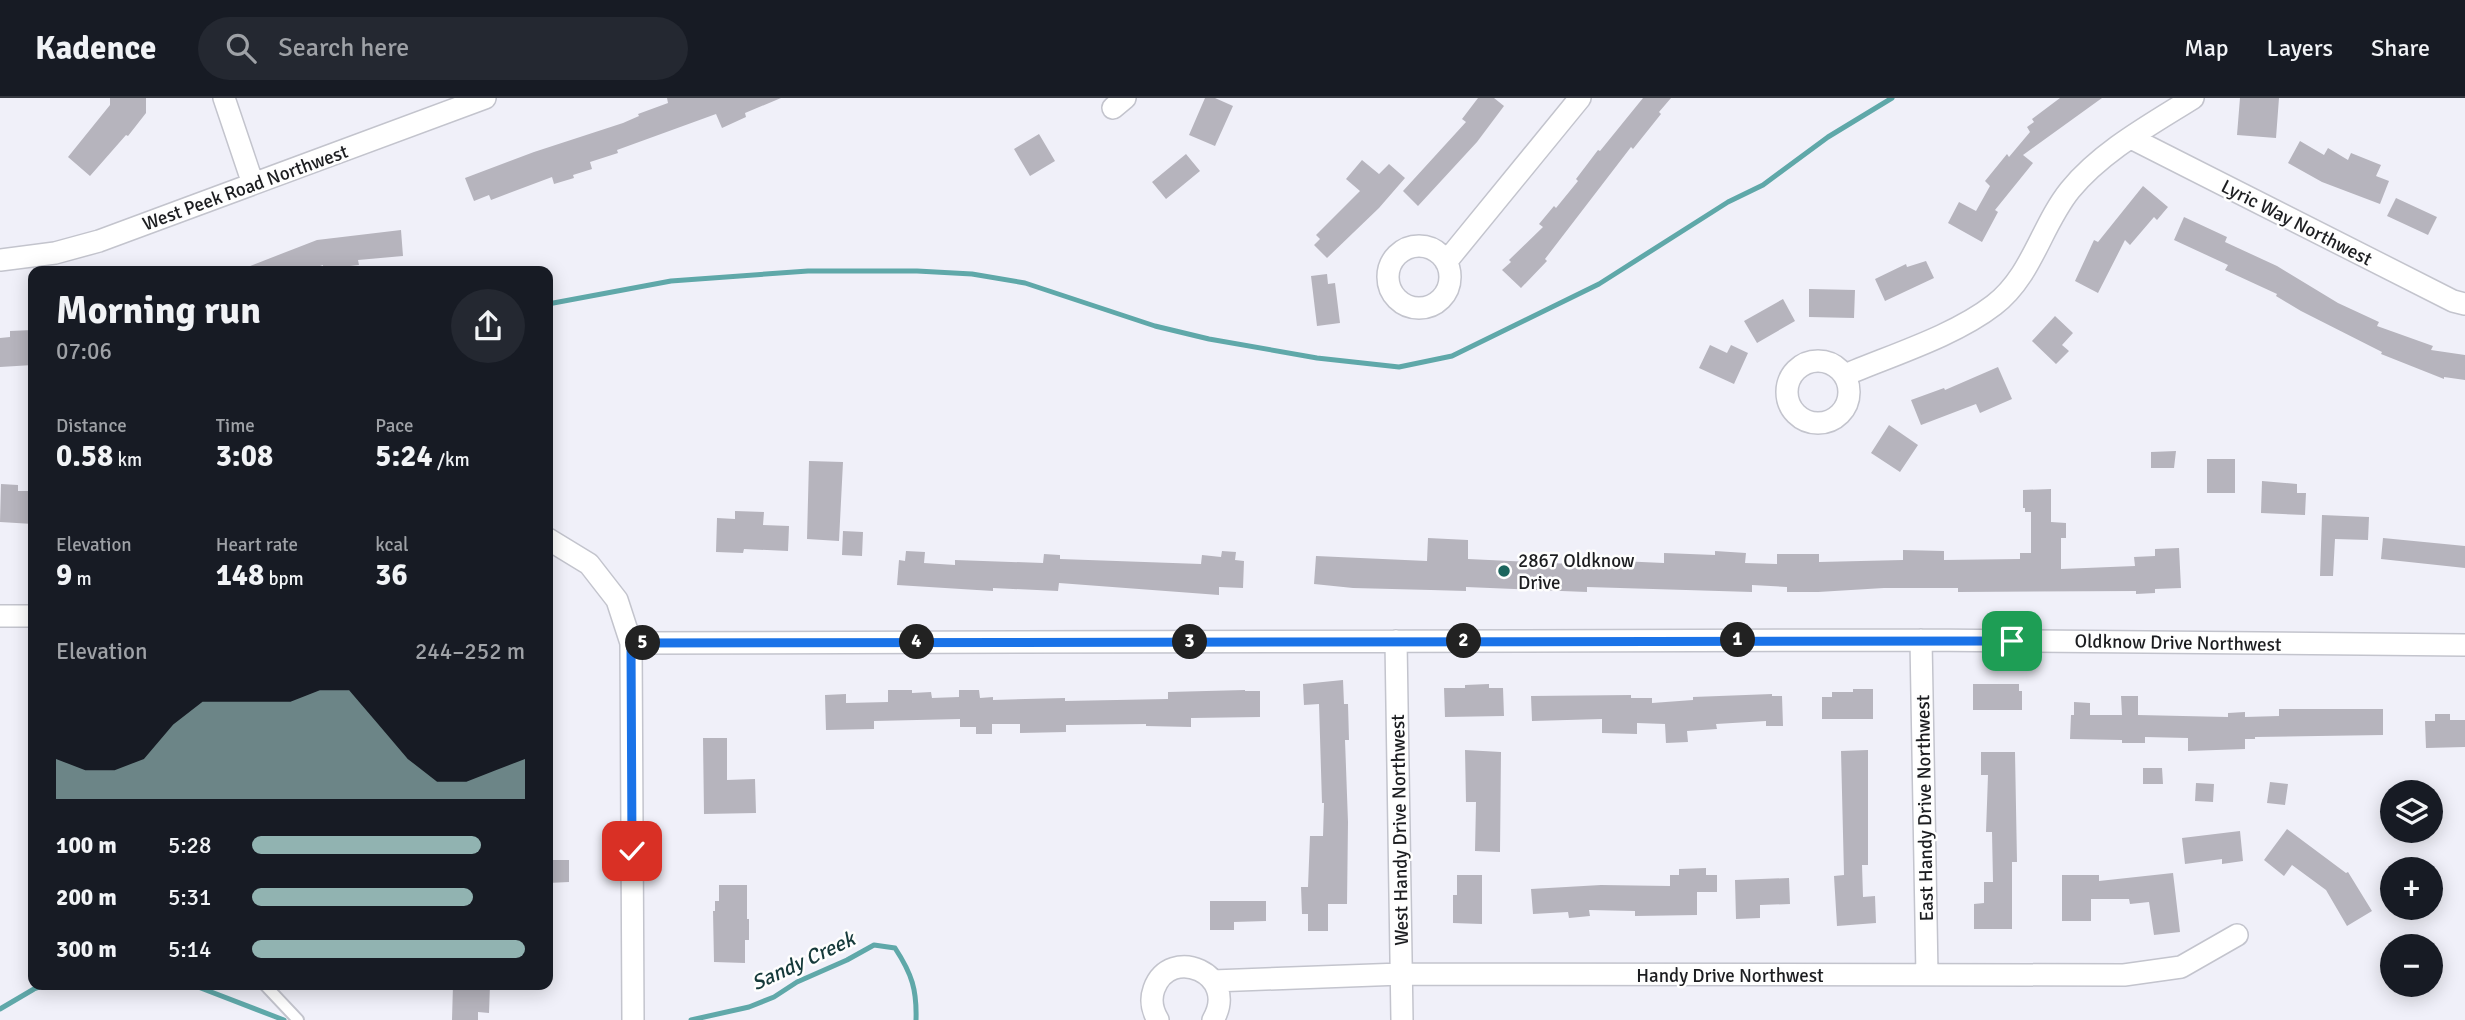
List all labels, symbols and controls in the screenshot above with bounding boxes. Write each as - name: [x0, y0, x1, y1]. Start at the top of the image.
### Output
- search box: [198, 17, 688, 80]
- text: Kadence: [35, 28, 156, 69]
- icon: search: [222, 29, 260, 67]
- text: Search here: [278, 32, 409, 64]
- text: Map: [2184, 33, 2229, 63]
- text: Layers: [2267, 33, 2333, 63]
- text: Share: [2371, 33, 2430, 63]
- street label: West Peek Road Northwest: [139, 139, 352, 236]
- street label: Lyric Way Northwest: [2217, 174, 2376, 271]
- text: Morning run: [56, 287, 261, 334]
- button: share: [451, 289, 525, 363]
- text: 07:06: [56, 337, 112, 366]
- text: Distance: [56, 414, 127, 438]
- text: Time: [216, 414, 255, 438]
- text: Pace: [375, 414, 414, 438]
- text: 0.58: [56, 438, 113, 475]
- text: 3:08: [216, 438, 273, 475]
- text: 5:24: [375, 438, 433, 475]
- text: km: [113, 448, 142, 472]
- text: /km: [433, 448, 470, 472]
- text: Elevation: [56, 533, 132, 557]
- text: Heart rate: [216, 533, 298, 557]
- text: kcal: [375, 533, 409, 557]
- place label: 2867 Oldknow Drive: [1518, 549, 1635, 595]
- text: 9: [56, 557, 72, 594]
- text: 148: [216, 557, 264, 594]
- text: 36: [375, 557, 408, 594]
- marker: 2867 Oldknow Drive: [1496, 563, 1512, 579]
- text: m: [72, 567, 92, 591]
- text: bpm: [264, 567, 304, 591]
- pin: [1982, 611, 2042, 671]
- pin: 1: [1720, 622, 1756, 658]
- icon: arrive: [1993, 622, 2031, 660]
- pin: 4: [900, 624, 934, 660]
- pin: 3: [1172, 624, 1208, 660]
- pin: 2: [1446, 624, 1482, 658]
- pin: 5: [626, 626, 660, 660]
- text: 1: [1732, 627, 1743, 651]
- text: 2: [1458, 628, 1469, 652]
- text: 4: [911, 629, 922, 653]
- text: 3: [1184, 629, 1195, 653]
- street label: Oldknow Drive Northwest: [2074, 629, 2282, 657]
- text: 5: [637, 630, 648, 654]
- text: Elevation: [56, 637, 148, 666]
- text: 244–252 m: [415, 637, 525, 666]
- street label: East Handy Drive Northwest: [1911, 694, 1939, 922]
- street label: West Handy Drive Northwest: [1386, 714, 1414, 946]
- map controls: [2380, 780, 2443, 997]
- button: layers: [2380, 780, 2443, 843]
- pin: [602, 821, 662, 881]
- text: 100 m: [56, 831, 117, 860]
- text: 5:28: [168, 831, 211, 860]
- icon: check: [613, 832, 651, 870]
- button: +: [2380, 857, 2443, 920]
- text: 200 m: [56, 883, 117, 912]
- text: 5:31: [168, 883, 211, 912]
- water label: Sandy Creek: [747, 925, 861, 996]
- button: −: [2380, 934, 2443, 997]
- text: 300 m: [56, 935, 117, 964]
- text: 5:14: [168, 935, 211, 964]
- street label: Handy Drive Northwest: [1636, 964, 1824, 988]

